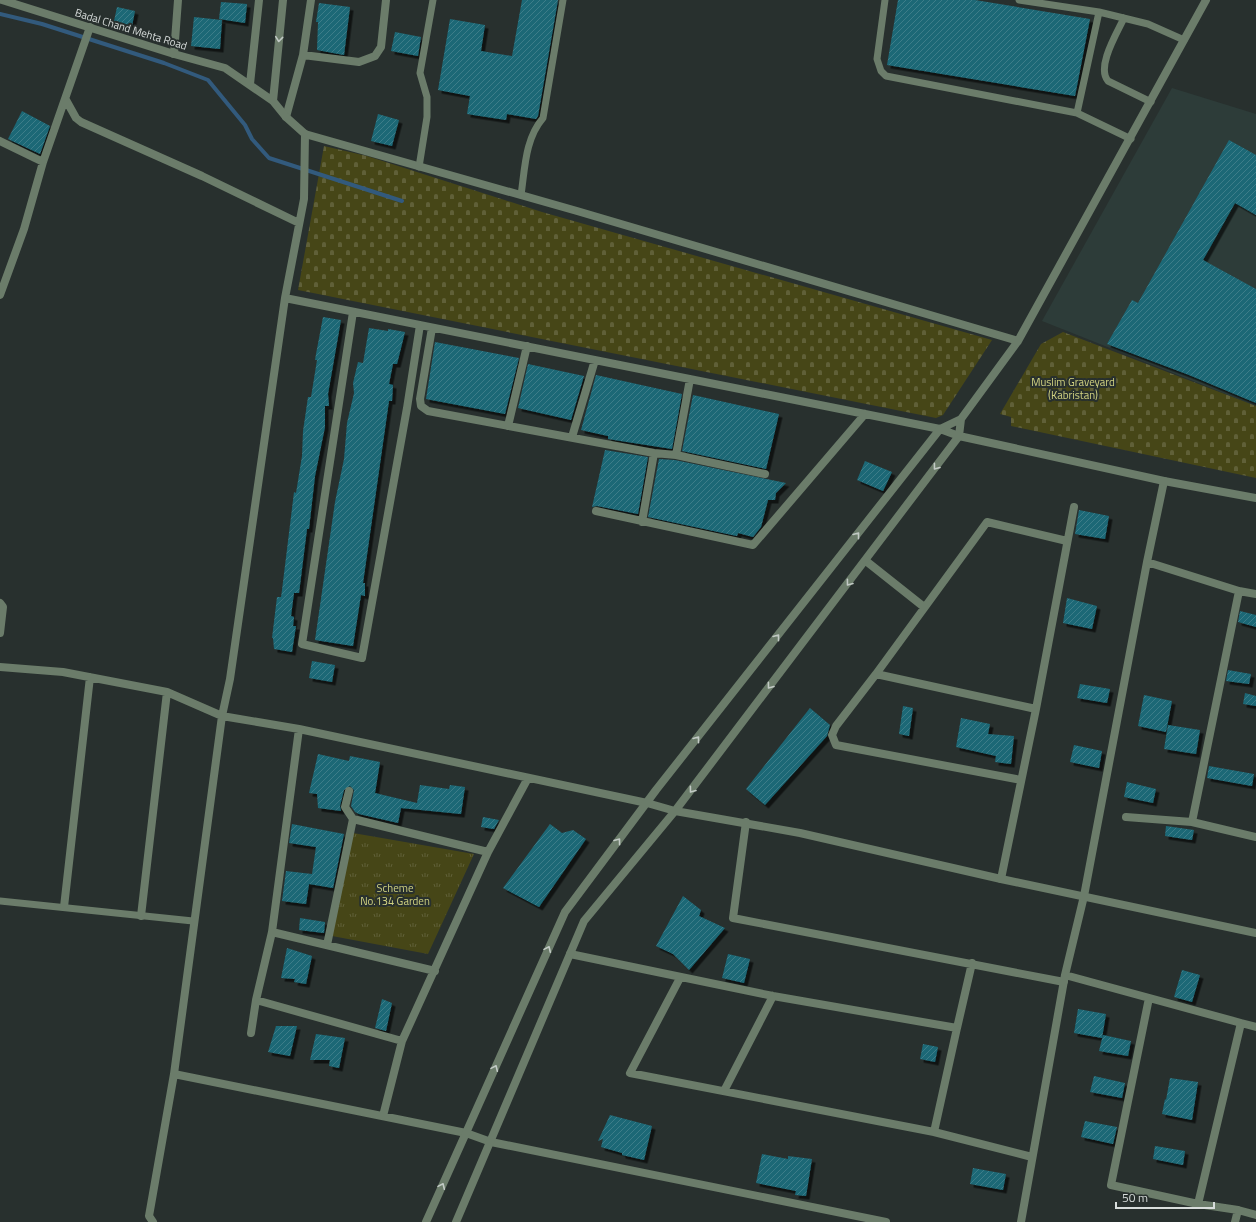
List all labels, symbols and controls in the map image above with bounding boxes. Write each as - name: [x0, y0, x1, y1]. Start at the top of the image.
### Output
- street label: Badal Chand Mehta Road: [73, 4, 189, 54]
- one-way arrow: [275, 36, 284, 42]
- park label: Muslim Graveyard (Kabristan): [1031, 374, 1115, 403]
- one-way arrow: [933, 463, 940, 470]
- one-way arrow: [853, 532, 860, 539]
- one-way arrow: [847, 578, 854, 585]
- one-way arrow: [772, 634, 779, 641]
- one-way arrow: [768, 682, 775, 689]
- one-way arrow: [692, 736, 699, 743]
- one-way arrow: [690, 785, 697, 792]
- one-way arrow: [614, 838, 621, 845]
- park label: Scheme No.134 Garden: [360, 880, 430, 909]
- one-way arrow: [543, 946, 551, 953]
- one-way arrow: [490, 1064, 498, 1072]
- one-way arrow: [437, 1183, 445, 1191]
- scale bar: [1116, 1184, 1214, 1210]
- text: 50 m: [1122, 1188, 1148, 1207]

